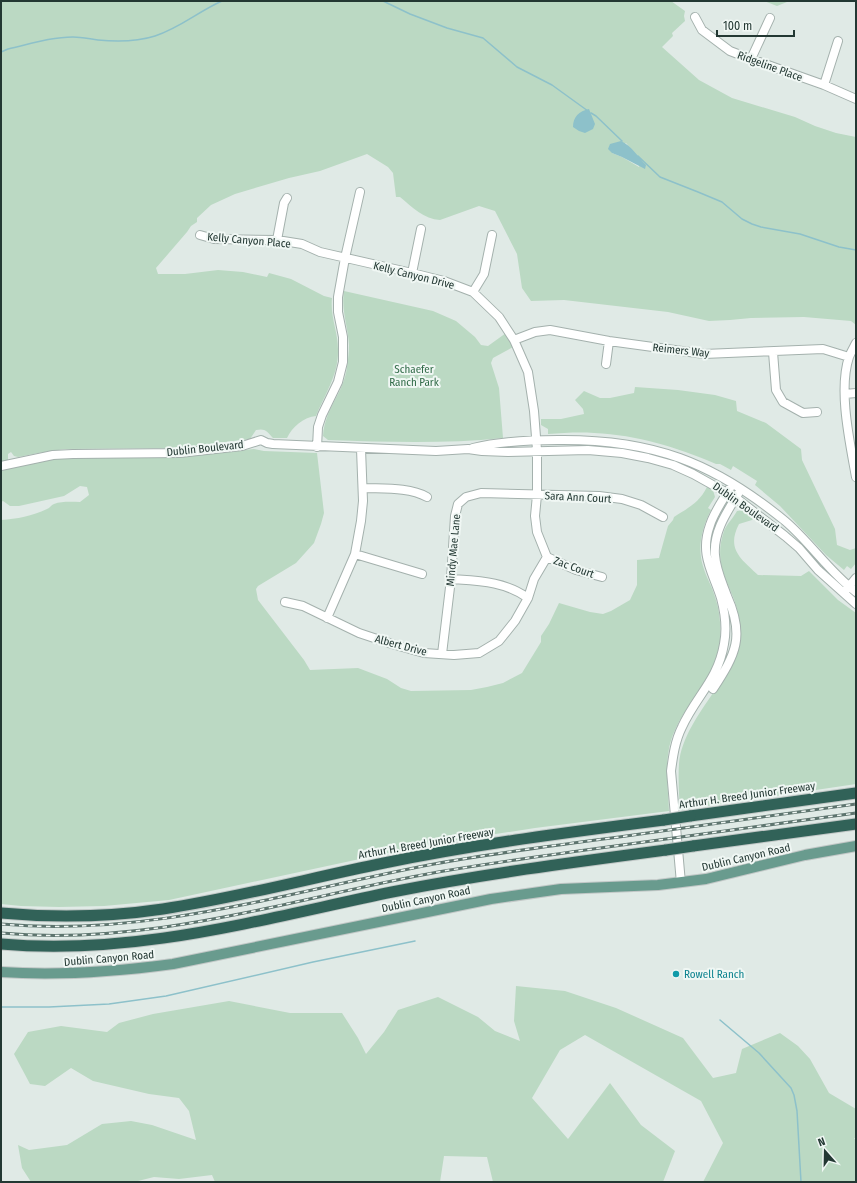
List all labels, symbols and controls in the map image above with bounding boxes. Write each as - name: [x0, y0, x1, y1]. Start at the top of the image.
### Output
- scale bar: [717, 12, 794, 38]
- text: 100 m: [723, 19, 752, 33]
- street label: Ridgeline Place: [735, 49, 804, 84]
- street label: Kelly Canyon Place: [207, 230, 291, 251]
- street label: Kelly Canyon Drive: [372, 259, 456, 292]
- street label: Reimers Way: [652, 341, 710, 360]
- park label: Schaefer Ranch Park: [389, 363, 440, 389]
- street label: Dublin Boulevard: [166, 438, 244, 459]
- street label: Dublin Boulevard: [710, 480, 781, 535]
- street label: Sara Ann Court: [544, 489, 612, 506]
- street label: Mindy Mae Lane: [444, 513, 463, 587]
- street label: Zac Court: [552, 554, 596, 581]
- street label: Albert Drive: [373, 632, 428, 659]
- street label: Arthur H. Breed Junior Freeway: [678, 779, 816, 811]
- street label: Arthur H. Breed Junior Freeway: [357, 825, 495, 862]
- street label: Dublin Canyon Road: [701, 841, 792, 874]
- street label: Dublin Canyon Road: [380, 884, 472, 915]
- street label: Dublin Canyon Road: [63, 948, 155, 969]
- place label: Rowell Ranch: [684, 968, 744, 981]
- marker: Rowell Ranch: [671, 969, 681, 979]
- north arrow: [805, 1131, 845, 1171]
- text: N: [816, 1135, 827, 1149]

